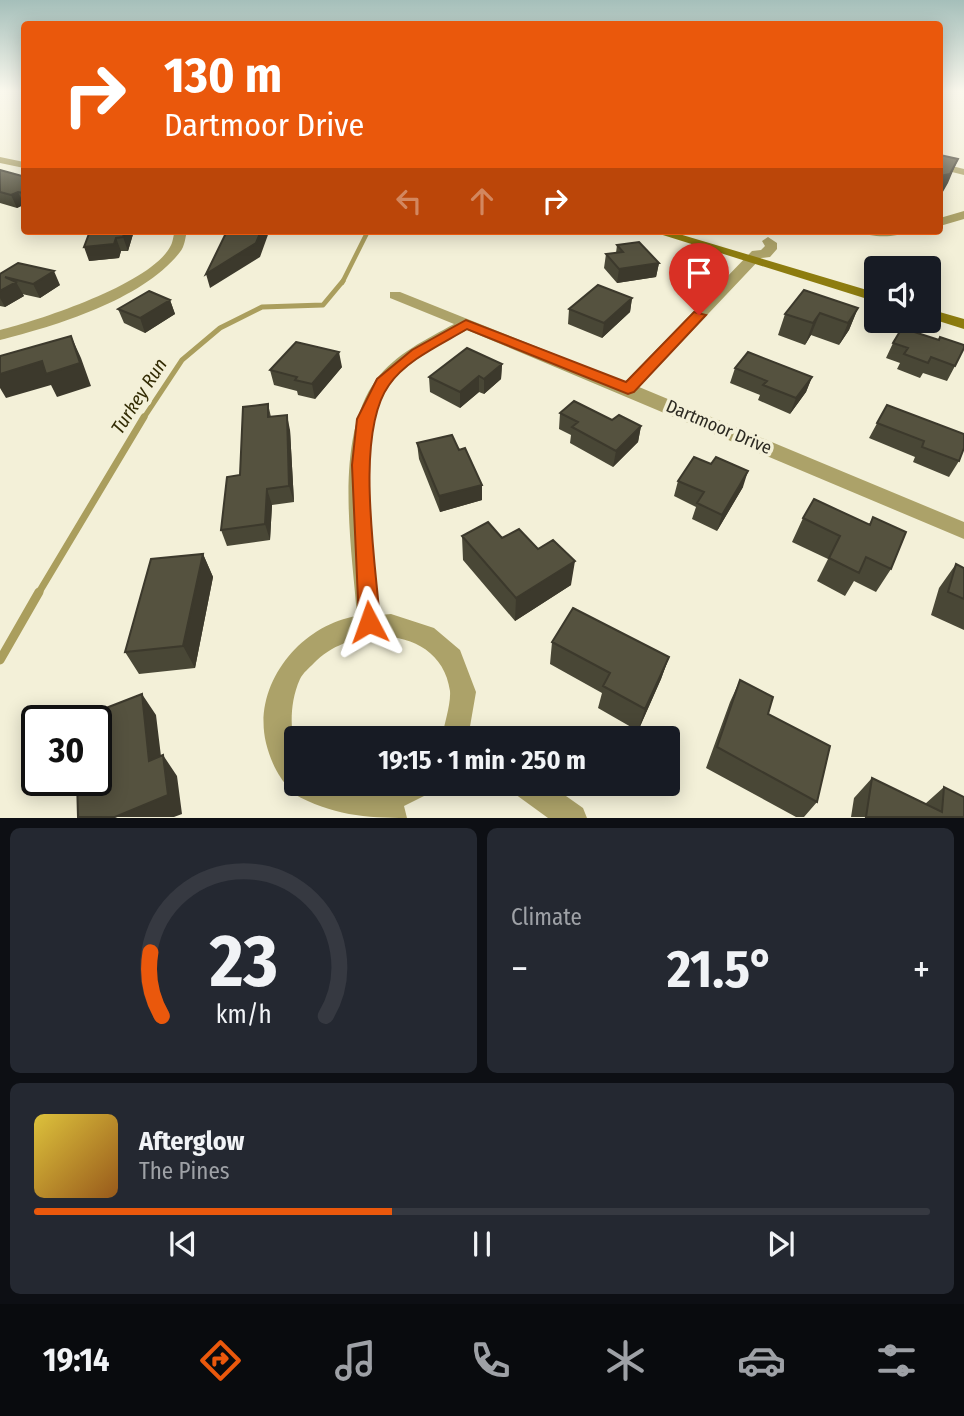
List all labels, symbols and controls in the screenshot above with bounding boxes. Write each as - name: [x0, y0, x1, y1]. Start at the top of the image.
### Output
- text: 130 m: [164, 46, 282, 105]
- icon: right: [49, 49, 140, 140]
- text: Dartmoor Drive: [164, 106, 364, 144]
- icon: left: [390, 182, 428, 220]
- icon: ahead: [463, 182, 501, 220]
- icon: right: [536, 182, 574, 220]
- pin: [669, 243, 729, 315]
- icon: arrive: [680, 254, 718, 292]
- map controls: [864, 256, 941, 333]
- button: sound: [864, 256, 941, 333]
- water label: Turkey Run: [106, 354, 172, 438]
- street label: Dartmoor Drive: [663, 395, 775, 459]
- position arrow: [332, 585, 406, 659]
- speed limit sign: 30: [21, 705, 112, 796]
- text: 19:15 · 1 min · 250 m: [378, 745, 586, 776]
- text: Climate: [511, 903, 582, 931]
- text: 23: [208, 919, 278, 1006]
- text: 21.5°: [667, 938, 774, 1001]
- text: −: [511, 946, 528, 992]
- text: +: [913, 946, 930, 992]
- text: km/h: [216, 1000, 271, 1030]
- text: Afterglow: [139, 1126, 244, 1157]
- text: The Pines: [139, 1157, 230, 1185]
- icon: previous: [164, 1225, 202, 1263]
- icon: pause: [463, 1225, 501, 1263]
- icon: next: [762, 1225, 800, 1263]
- icon: directions: [196, 1336, 245, 1385]
- icon: music: [331, 1336, 380, 1385]
- icon: phone: [466, 1336, 515, 1385]
- icon: climate: [601, 1336, 650, 1385]
- icon: car: [737, 1336, 786, 1385]
- icon: filters: [872, 1336, 921, 1385]
- text: 19:14: [43, 1341, 109, 1379]

